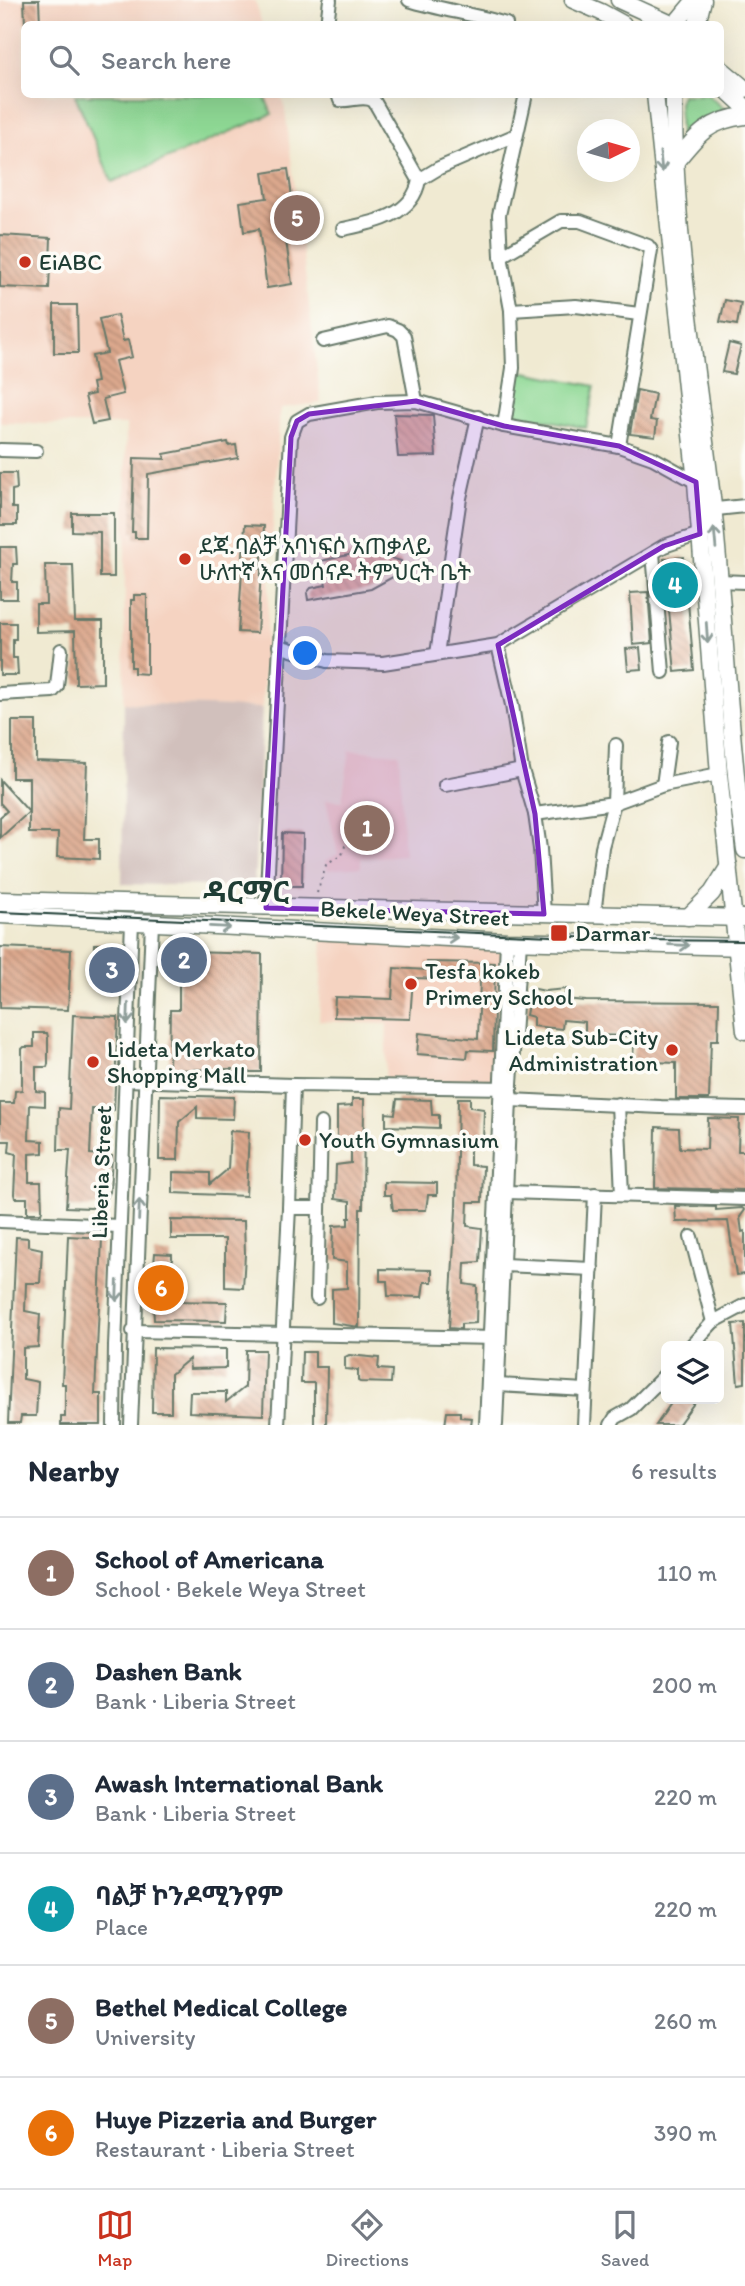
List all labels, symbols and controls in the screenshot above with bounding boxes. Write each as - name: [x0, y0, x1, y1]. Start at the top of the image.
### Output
- search box: [21, 21, 724, 98]
- icon: search: [45, 41, 83, 79]
- text: Search here: [101, 44, 231, 76]
- north arrow: [577, 119, 640, 182]
- one-way arrow: [654, 151, 667, 173]
- pin: 5: [274, 192, 320, 244]
- place label: EiABC: [39, 248, 102, 276]
- marker: EiABC: [17, 254, 33, 270]
- one-way arrow: [708, 527, 721, 550]
- place label: ደጃ.ባልቻ አባነፍሶ አጠቃላይ ሁለተኛ እና መሰናዶ ትምህርት ቤት: [199, 532, 471, 586]
- marker: ደጃ.ባልቻ አባነፍሶ አጠቃላይ ሁለተኛ እና መሰናዶ ትምህርት ቤት: [177, 551, 193, 567]
- pin: 4: [652, 559, 698, 611]
- one-way arrow: [701, 621, 714, 643]
- your location: [288, 636, 322, 670]
- pin: 1: [344, 802, 390, 854]
- district label: ዳርማር: [203, 873, 289, 910]
- street label: Bekele Weya Street: [320, 894, 511, 932]
- place label: Darmar: [575, 919, 650, 947]
- one-way arrow: [208, 920, 231, 933]
- marker: Darmar: [549, 923, 569, 943]
- one-way arrow: [436, 931, 458, 944]
- pin: 2: [161, 934, 207, 986]
- one-way arrow: [667, 939, 690, 952]
- pin: 3: [89, 944, 135, 996]
- place label: Tesfa kokeb Primery School: [425, 957, 574, 1011]
- marker: Tesfa kokeb Primery School: [403, 976, 419, 992]
- one-way arrow: [121, 1002, 134, 1025]
- place label: Lideta Sub-City Administration: [504, 1023, 658, 1077]
- place label: Lideta Merkato Shopping Mall: [107, 1035, 256, 1089]
- marker: Lideta Sub-City Administration: [664, 1042, 680, 1058]
- marker: Lideta Merkato Shopping Mall: [85, 1054, 101, 1070]
- street label: Liberia Street: [85, 1104, 117, 1239]
- place label: Youth Gymnasium: [319, 1126, 499, 1154]
- marker: Youth Gymnasium: [297, 1132, 313, 1148]
- one-way arrow: [132, 1199, 145, 1222]
- pin: 6: [138, 1262, 184, 1314]
- one-way arrow: [110, 1279, 124, 1302]
- map controls: [661, 1341, 724, 1404]
- button: layers: [661, 1341, 724, 1404]
- text: Nearby: [28, 1452, 119, 1489]
- text: 6 results: [631, 1457, 717, 1485]
- text: School of Americana: [95, 1543, 324, 1575]
- text: 1: [46, 1559, 56, 1587]
- text: 110 m: [657, 1559, 717, 1587]
- text: School · Bekele Weya Street: [95, 1575, 366, 1603]
- text: Dashen Bank: [95, 1655, 242, 1687]
- text: 2: [45, 1671, 57, 1699]
- text: 200 m: [652, 1671, 717, 1699]
- text: Bank · Liberia Street: [95, 1687, 296, 1715]
- text: Awash International Bank: [95, 1767, 383, 1799]
- text: 3: [45, 1783, 57, 1811]
- text: 220 m: [654, 1783, 717, 1811]
- text: Bank · Liberia Street: [95, 1799, 296, 1827]
- text: ባልቻ ኮንዶሚንየም: [95, 1880, 283, 1912]
- text: 4: [44, 1895, 58, 1923]
- text: 220 m: [654, 1895, 717, 1923]
- text: Place: [95, 1913, 148, 1941]
- text: Bethel Medical College: [95, 1991, 347, 2023]
- text: 5: [45, 2007, 57, 2035]
- text: 260 m: [654, 2007, 717, 2035]
- text: University: [95, 2023, 195, 2051]
- text: Huye Pizzeria and Burger: [95, 2103, 376, 2135]
- text: 6: [45, 2119, 57, 2147]
- text: 390 m: [654, 2119, 717, 2147]
- text: Restaurant · Liberia Street: [95, 2135, 355, 2163]
- tab: Map: [96, 2206, 134, 2271]
- tab: Directions: [325, 2206, 409, 2271]
- tab: Saved: [601, 2206, 649, 2271]

